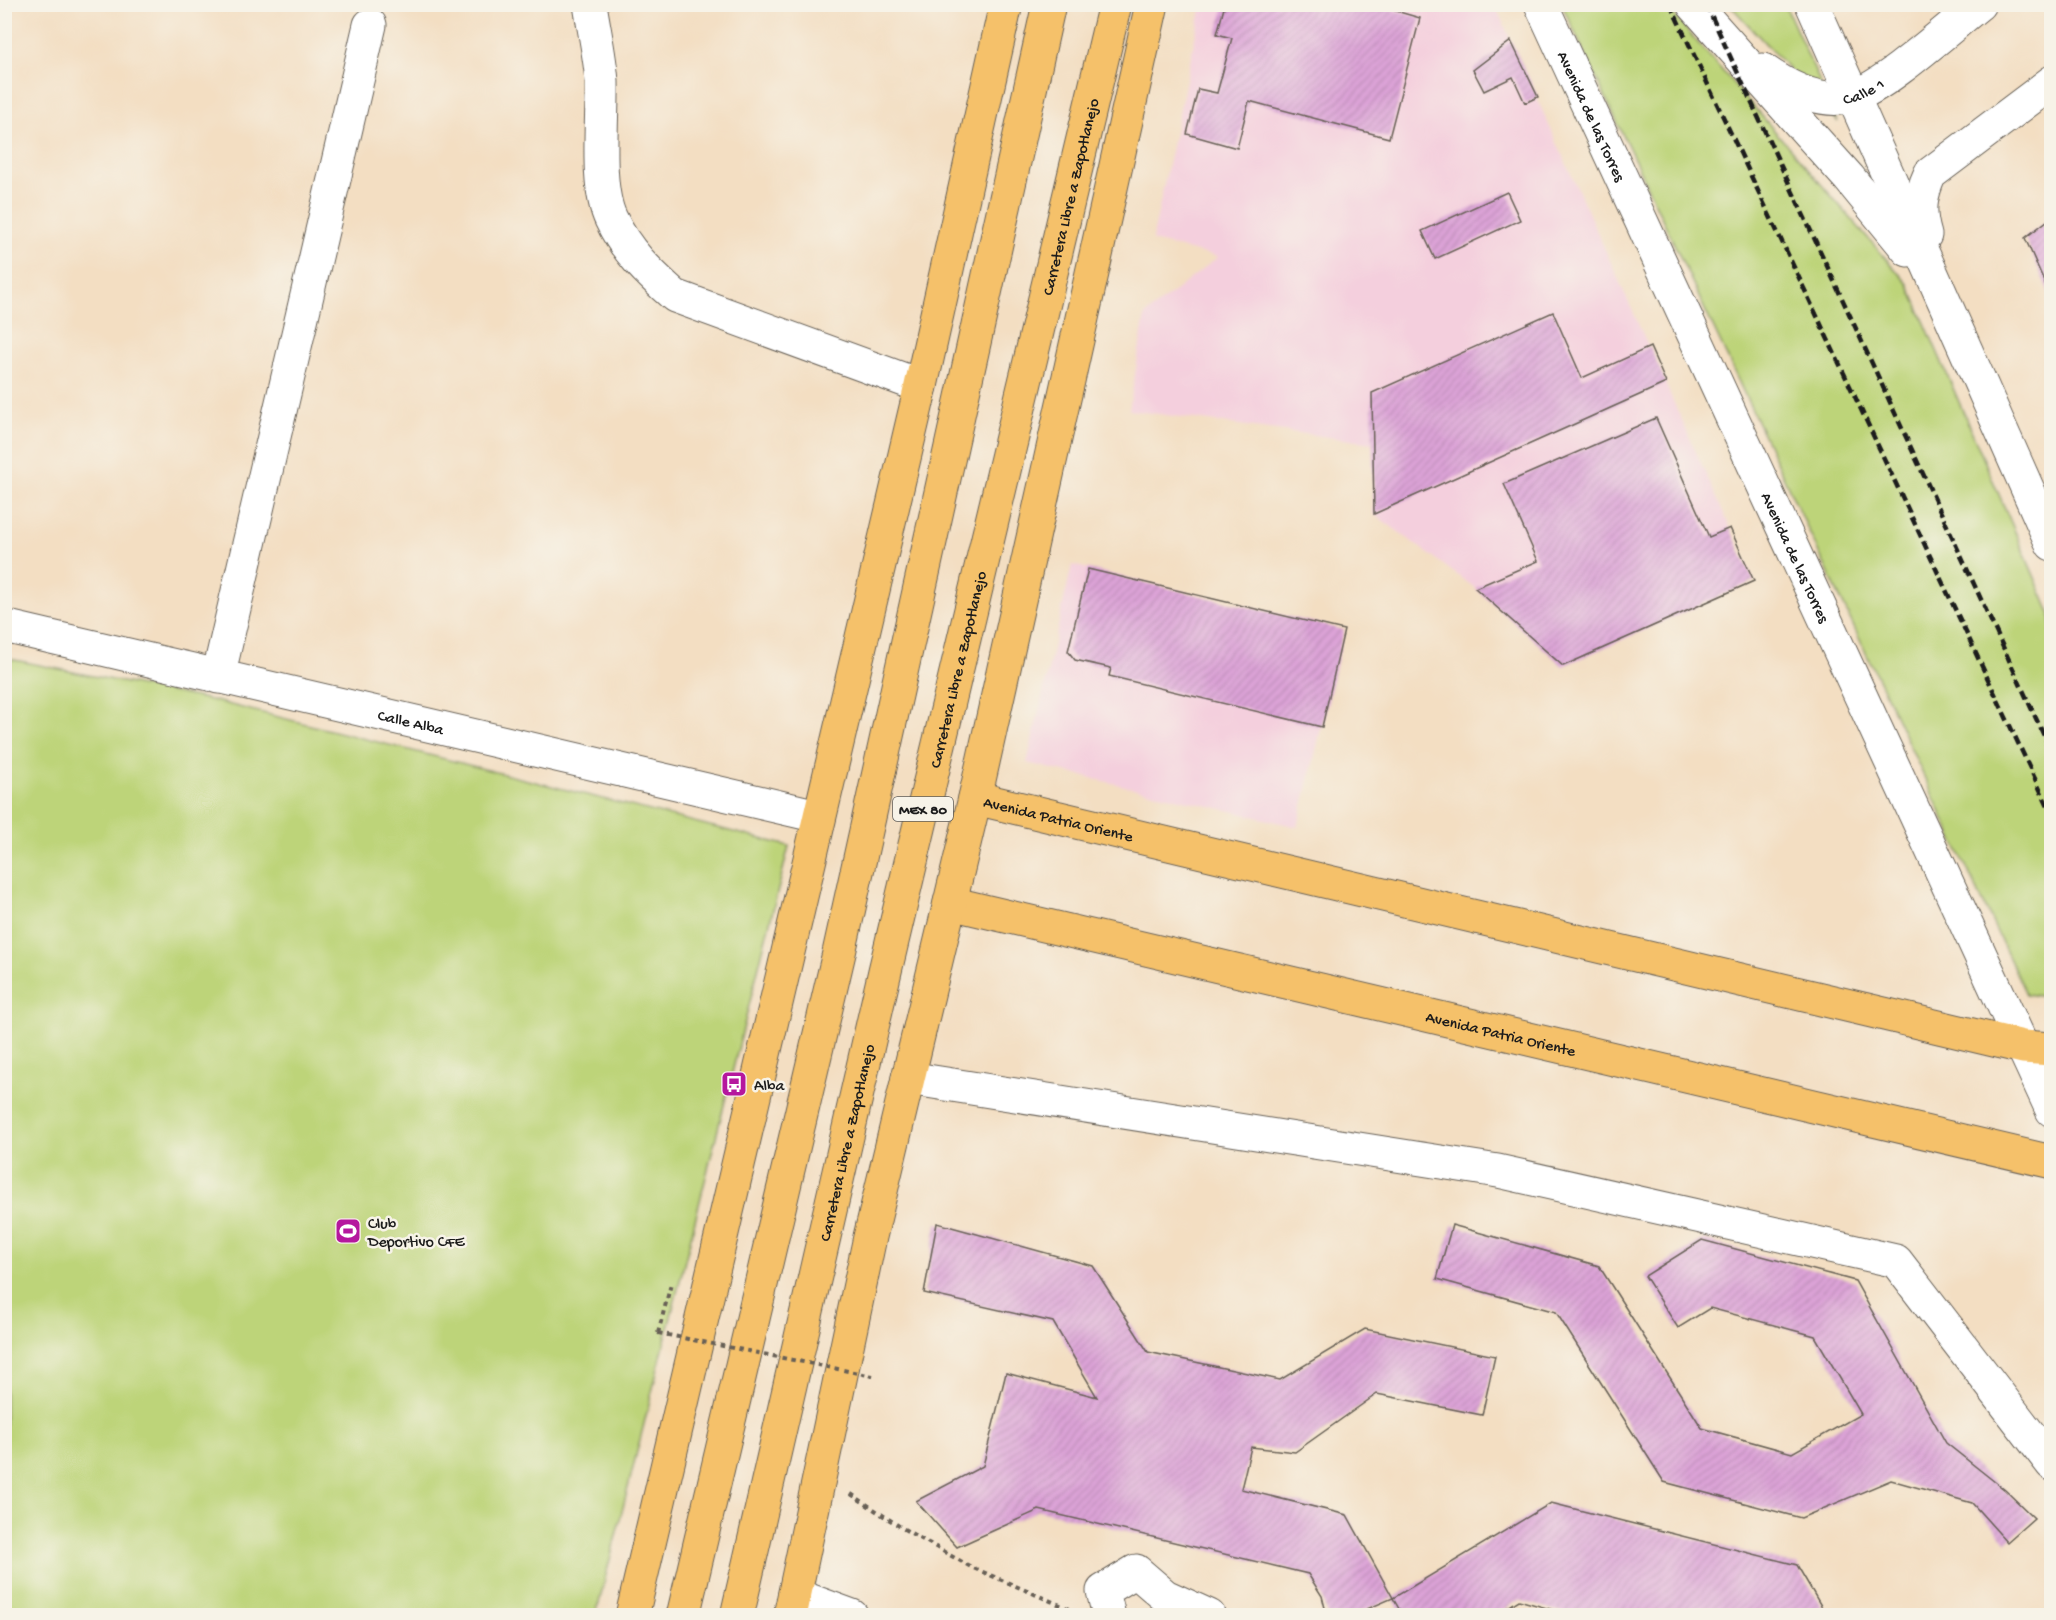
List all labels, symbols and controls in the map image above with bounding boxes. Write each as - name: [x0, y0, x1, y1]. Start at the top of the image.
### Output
- street label: Avenida de las Torres: [1551, 49, 1628, 186]
- street label: Calle 1: [1842, 76, 1889, 111]
- street label: Carretera Libre a Zapotlanejo: [1040, 97, 1105, 298]
- street label: Avenida de las Torres: [1755, 490, 1832, 627]
- street label: Carretera Libre a Zapotlanejo: [928, 570, 993, 770]
- street label: Calle Alba: [375, 708, 446, 742]
- street label: Avenida Patria Oriente: [981, 794, 1135, 848]
- road number: MEX 80: [893, 797, 953, 821]
- street label: Avenida Patria Oriente: [1423, 1009, 1578, 1063]
- street label: Carretera Libre a Zapotlanejo: [817, 1043, 881, 1244]
- bus stop icon: Alba: [719, 1069, 749, 1099]
- place label: Alba: [754, 1078, 785, 1097]
- sports icon: Club Deportivo CFE: [333, 1216, 363, 1246]
- place label: Club Deportivo CFE: [367, 1216, 466, 1253]

